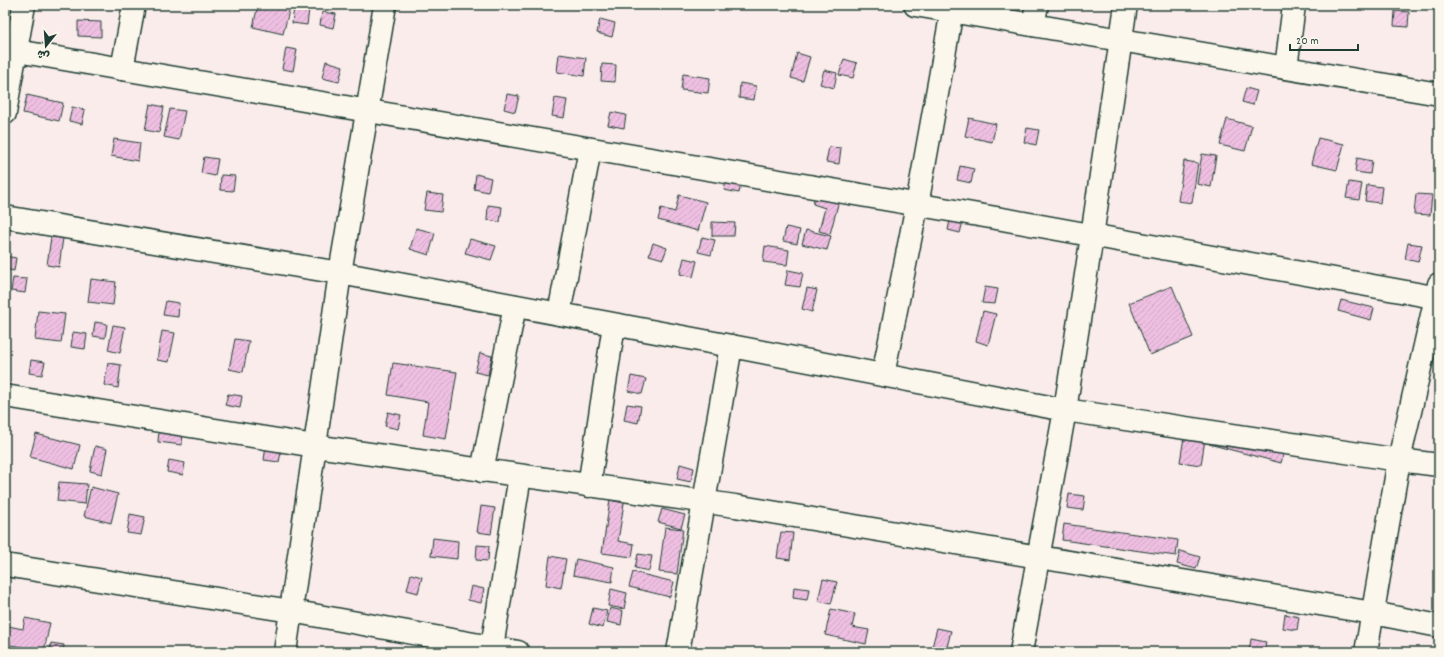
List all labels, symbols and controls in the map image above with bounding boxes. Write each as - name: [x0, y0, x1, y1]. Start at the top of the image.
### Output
- north arrow: [26, 26, 66, 66]
- scale bar: [1290, 26, 1358, 52]
- text: 20 m: [1296, 33, 1319, 50]
- text: ش: [36, 44, 52, 63]

